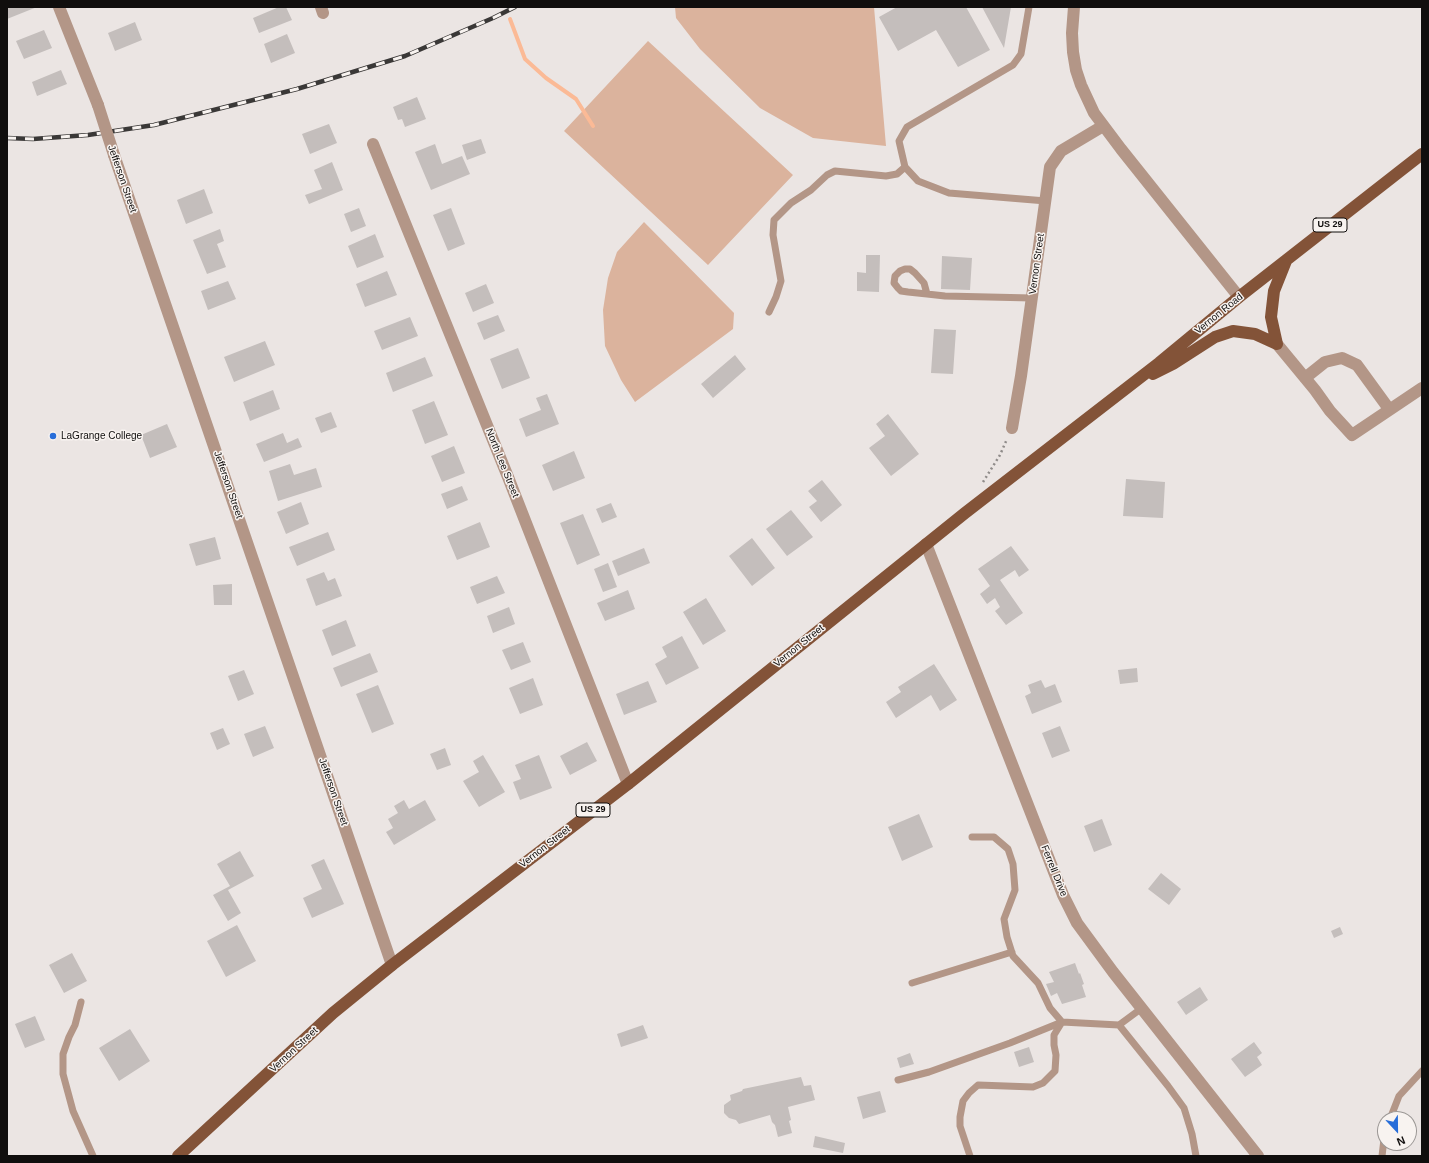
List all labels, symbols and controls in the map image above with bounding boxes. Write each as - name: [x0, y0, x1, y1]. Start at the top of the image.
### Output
- street label: Jefferson Street: [105, 144, 139, 214]
- road number: US 29: [1313, 218, 1347, 232]
- street label: Vernon Street: [1027, 233, 1047, 295]
- street label: Vernon Road: [1193, 291, 1245, 337]
- street label: North Lee Street: [483, 427, 521, 499]
- place label: LaGrange College: [61, 430, 142, 442]
- marker: LaGrange College: [48, 431, 58, 441]
- street label: Jefferson Street: [211, 450, 245, 520]
- street label: Vernon Street: [771, 622, 827, 670]
- street label: Jefferson Street: [316, 757, 350, 827]
- road number: US 29: [576, 803, 610, 817]
- street label: Vernon Street: [517, 823, 573, 871]
- street label: Ferrell Drive: [1038, 844, 1070, 898]
- street label: Vernon Street: [268, 1025, 320, 1075]
- north arrow: [1377, 1111, 1417, 1151]
- text: N: [1395, 1134, 1407, 1148]

